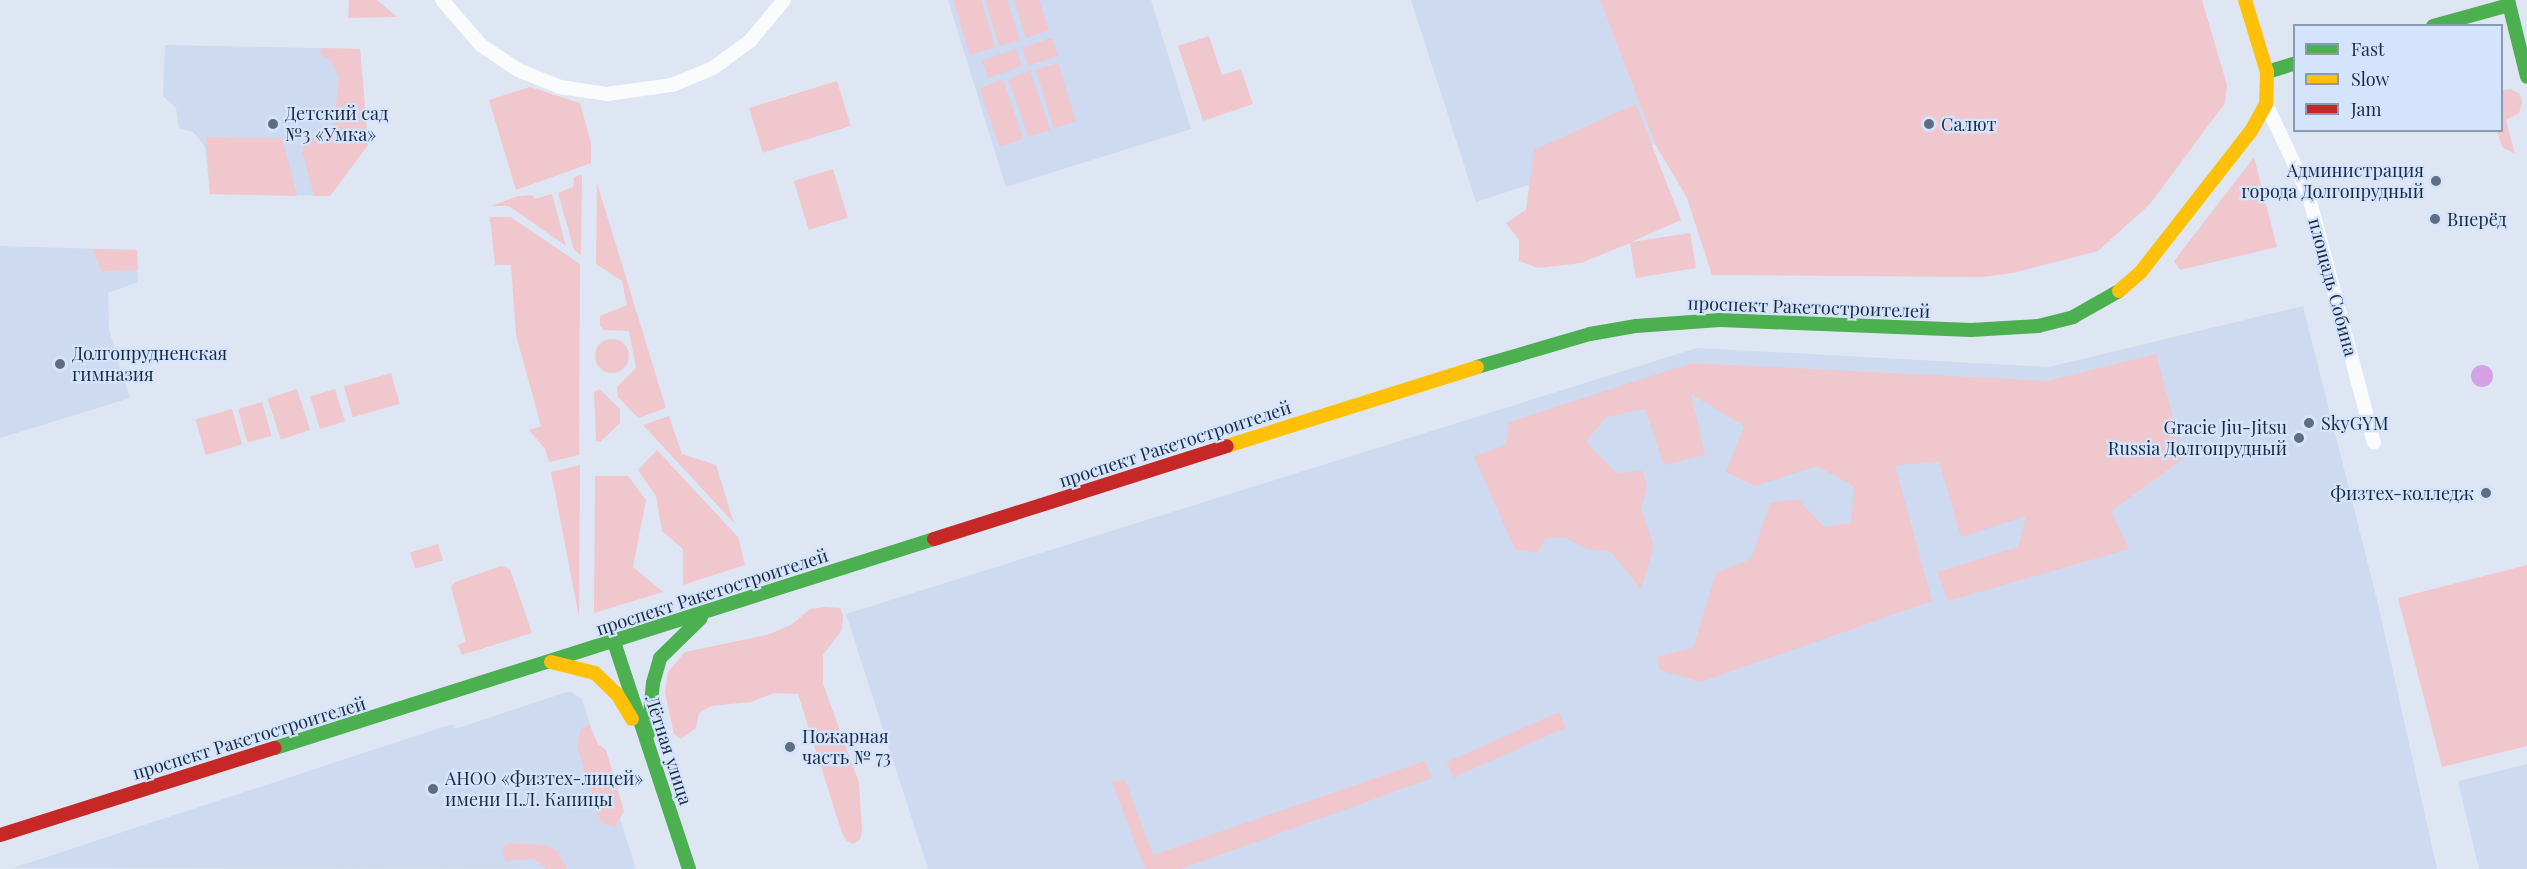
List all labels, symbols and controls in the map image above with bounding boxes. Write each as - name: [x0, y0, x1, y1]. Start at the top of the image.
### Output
- legend: [2293, 24, 2503, 132]
- text: Fast: [2351, 37, 2384, 61]
- text: Slow: [2351, 67, 2389, 91]
- text: Jam: [2351, 97, 2381, 121]
- place label: Детский сад №3 «Умка»: [285, 103, 388, 146]
- place label: Салют: [1941, 113, 1997, 135]
- marker: Детский сад №3 «Умка»: [266, 117, 280, 131]
- marker: Салют: [1922, 117, 1936, 131]
- place label: Администрация города Долгопрудный: [2241, 160, 2424, 202]
- marker: Администрация города Долгопрудный: [2429, 174, 2443, 188]
- place label: Вперёд: [2447, 208, 2507, 230]
- marker: Вперёд: [2428, 212, 2442, 226]
- street label: площадь Собина: [2304, 216, 2362, 358]
- street label: проспект Ракетостроителей: [1687, 292, 1931, 322]
- place label: Долгопрудненская гимназия: [72, 343, 227, 386]
- marker: Долгопрудненская гимназия: [53, 357, 67, 371]
- street label: проспект Ракетостроителей: [1056, 396, 1294, 492]
- place label: SkyGYM: [2321, 412, 2389, 434]
- marker: SkyGYM: [2302, 416, 2316, 430]
- place label: Gracie Jiu-Jitsu Russia Долгопрудный: [2108, 417, 2287, 460]
- marker: Gracie Jiu-Jitsu Russia Долгопрудный: [2292, 431, 2306, 445]
- place label: Физтех-колледж: [2331, 482, 2474, 504]
- marker: Физтех-колледж: [2479, 486, 2493, 500]
- street label: проспект Ракетостроителей: [593, 544, 831, 640]
- street label: проспект Ракетостроителей: [130, 692, 368, 784]
- street label: Лётная улица: [641, 693, 697, 807]
- place label: Пожарная часть № 73: [802, 726, 891, 768]
- marker: Пожарная часть № 73: [783, 740, 797, 754]
- place label: АНОО «Физтех-лицей» имени П.Л. Капицы: [445, 768, 643, 810]
- marker: АНОО «Физтех-лицей» имени П.Л. Капицы: [426, 782, 440, 796]

